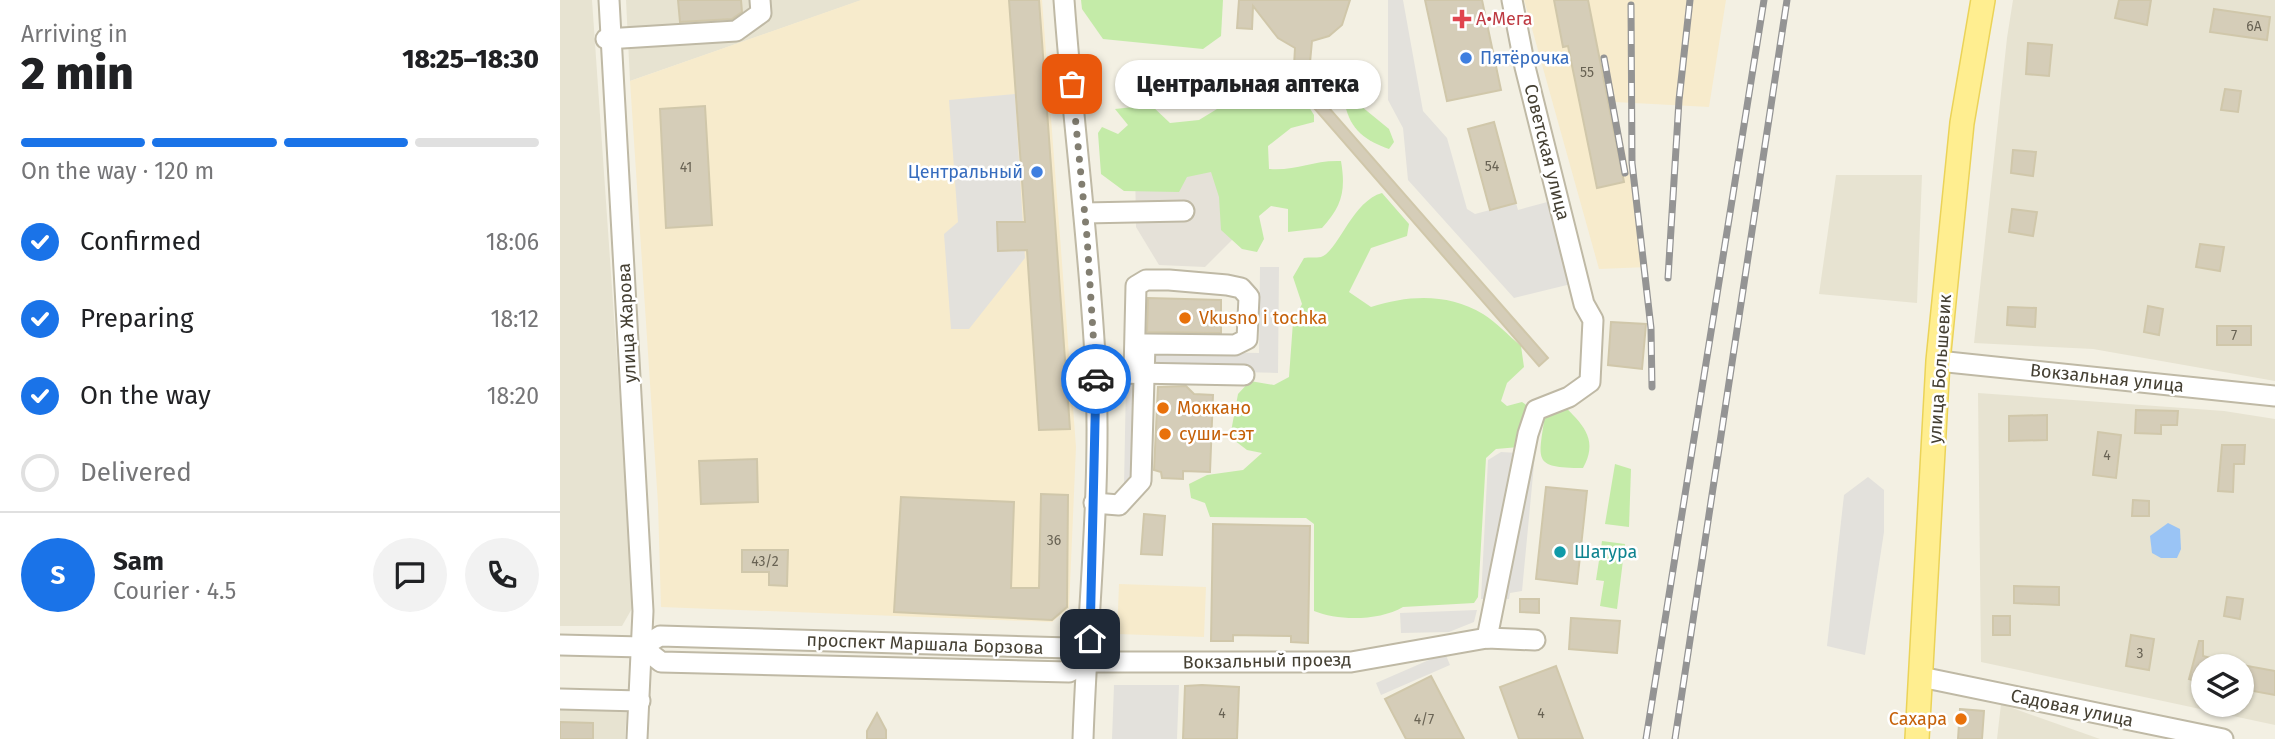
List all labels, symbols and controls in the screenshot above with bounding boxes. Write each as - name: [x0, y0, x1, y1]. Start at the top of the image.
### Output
- place label: А•Мега: [1476, 8, 1533, 30]
- marker: А•Мега: [1454, 11, 1470, 27]
- house number: 6А: [2246, 18, 2262, 35]
- text: Arriving in: [21, 20, 128, 48]
- text: 18:25–18:30: [402, 44, 539, 75]
- text: 2 min: [21, 46, 134, 101]
- place label: Пятёрочка: [1480, 47, 1570, 69]
- marker: Пятёрочка: [1458, 50, 1474, 66]
- pin: [1042, 54, 1102, 114]
- callout: Центральная аптека: [1114, 60, 1380, 108]
- house number: 55: [1580, 64, 1594, 81]
- icon: bag: [1053, 65, 1091, 103]
- text: Центральная аптека: [1137, 70, 1359, 98]
- street label: Советская улица: [1519, 82, 1575, 222]
- text: On the way · 120 m: [21, 157, 214, 185]
- house number: 54: [1485, 158, 1500, 175]
- house number: 41: [680, 159, 692, 176]
- place label: Центральный: [908, 161, 1023, 183]
- marker: Центральный: [1029, 164, 1045, 180]
- icon: check: [21, 223, 59, 261]
- text: Confirmed: [80, 226, 201, 257]
- text: 18:06: [486, 228, 539, 256]
- street label: улица Жарова: [613, 262, 641, 384]
- street label: улица Большевик: [1924, 293, 1956, 444]
- icon: check: [21, 300, 59, 338]
- text: Preparing: [80, 303, 193, 334]
- text: 18:12: [490, 305, 539, 333]
- place label: Vkusno i tochka: [1199, 307, 1327, 329]
- marker: Vkusno i tochka: [1177, 310, 1193, 326]
- house number: 7: [2231, 327, 2237, 344]
- courier: [1061, 344, 1131, 414]
- street label: Вокзальная улица: [2029, 359, 2185, 397]
- icon: car: [1077, 360, 1115, 398]
- icon: check: [21, 377, 59, 415]
- text: On the way: [80, 380, 211, 411]
- text: 18:20: [487, 382, 539, 410]
- place label: Моккано: [1177, 397, 1251, 419]
- marker: Моккано: [1155, 400, 1171, 416]
- place label: суши-сэт: [1179, 423, 1255, 445]
- marker: суши-сэт: [1157, 426, 1173, 442]
- house number: 4: [2103, 447, 2111, 464]
- text: Delivered: [80, 457, 192, 488]
- house number: 36: [1047, 532, 1061, 549]
- button: chat: [373, 538, 447, 612]
- button: phone: [465, 538, 539, 612]
- place label: Шатура: [1574, 541, 1637, 563]
- marker: Шатура: [1552, 544, 1568, 560]
- text: Sam: [113, 546, 164, 577]
- house number: 43/2: [751, 553, 779, 570]
- text: S: [51, 560, 65, 591]
- text: Courier · 4.5: [113, 577, 236, 605]
- pin: [1060, 609, 1120, 669]
- icon: home: [1071, 620, 1109, 658]
- street label: проспект Маршала Борзова: [806, 629, 1044, 659]
- house number: 3: [2137, 645, 2144, 662]
- street label: Вокзальный проезд: [1183, 649, 1351, 673]
- map controls: [2191, 654, 2254, 717]
- button: layers: [2191, 654, 2254, 717]
- street label: Садовая улица: [2009, 684, 2135, 732]
- house number: 4: [1218, 705, 1226, 722]
- house number: 4: [1537, 705, 1545, 722]
- place label: Сахара: [1889, 708, 1947, 730]
- house number: 4/7: [1414, 711, 1434, 728]
- marker: Сахара: [1953, 711, 1969, 727]

